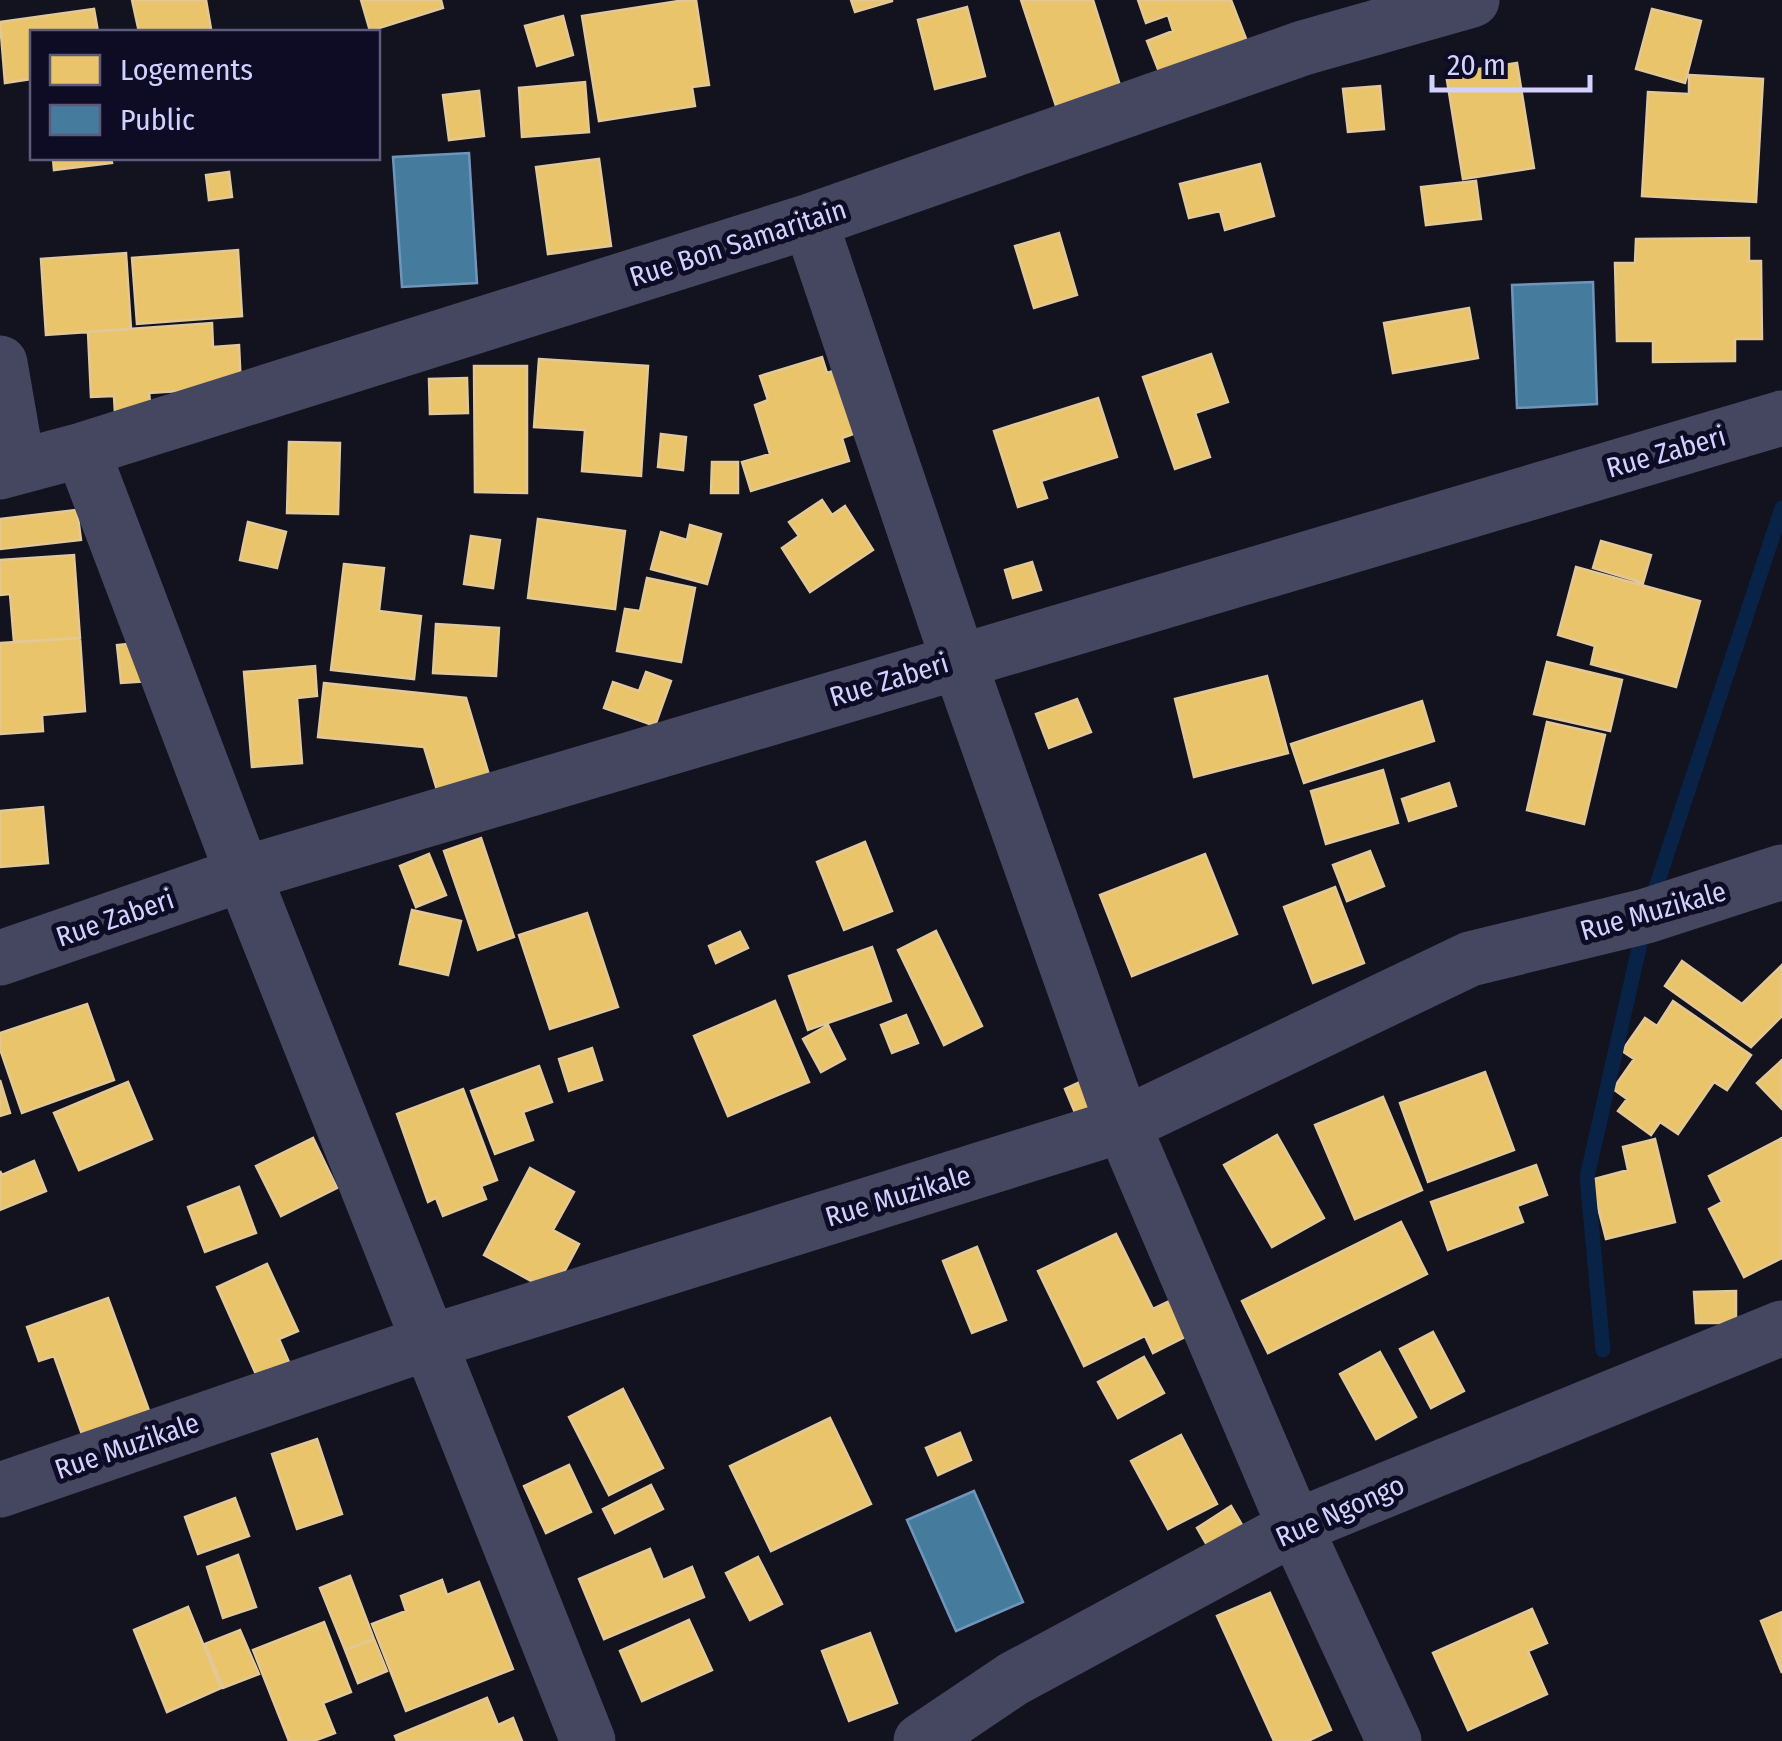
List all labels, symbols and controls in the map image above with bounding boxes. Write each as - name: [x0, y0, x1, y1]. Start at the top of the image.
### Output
- legend: [30, 30, 380, 160]
- scale bar: [1432, 30, 1590, 92]
- text: 20 m: [1447, 47, 1506, 83]
- text: Logements: [120, 52, 253, 88]
- text: Public: [120, 102, 195, 138]
- street label: Rue Bon Samaritain: [625, 192, 851, 294]
- street label: Rue Zaberi: [1603, 419, 1729, 485]
- street label: Rue Zaberi: [826, 646, 952, 714]
- street label: Rue Muzikale: [1576, 874, 1730, 948]
- street label: Rue Zaberi: [52, 882, 178, 954]
- street label: Rue Muzikale: [821, 1158, 975, 1234]
- street label: Rue Muzikale: [51, 1406, 203, 1486]
- street label: Rue Ngongo: [1271, 1468, 1409, 1554]

